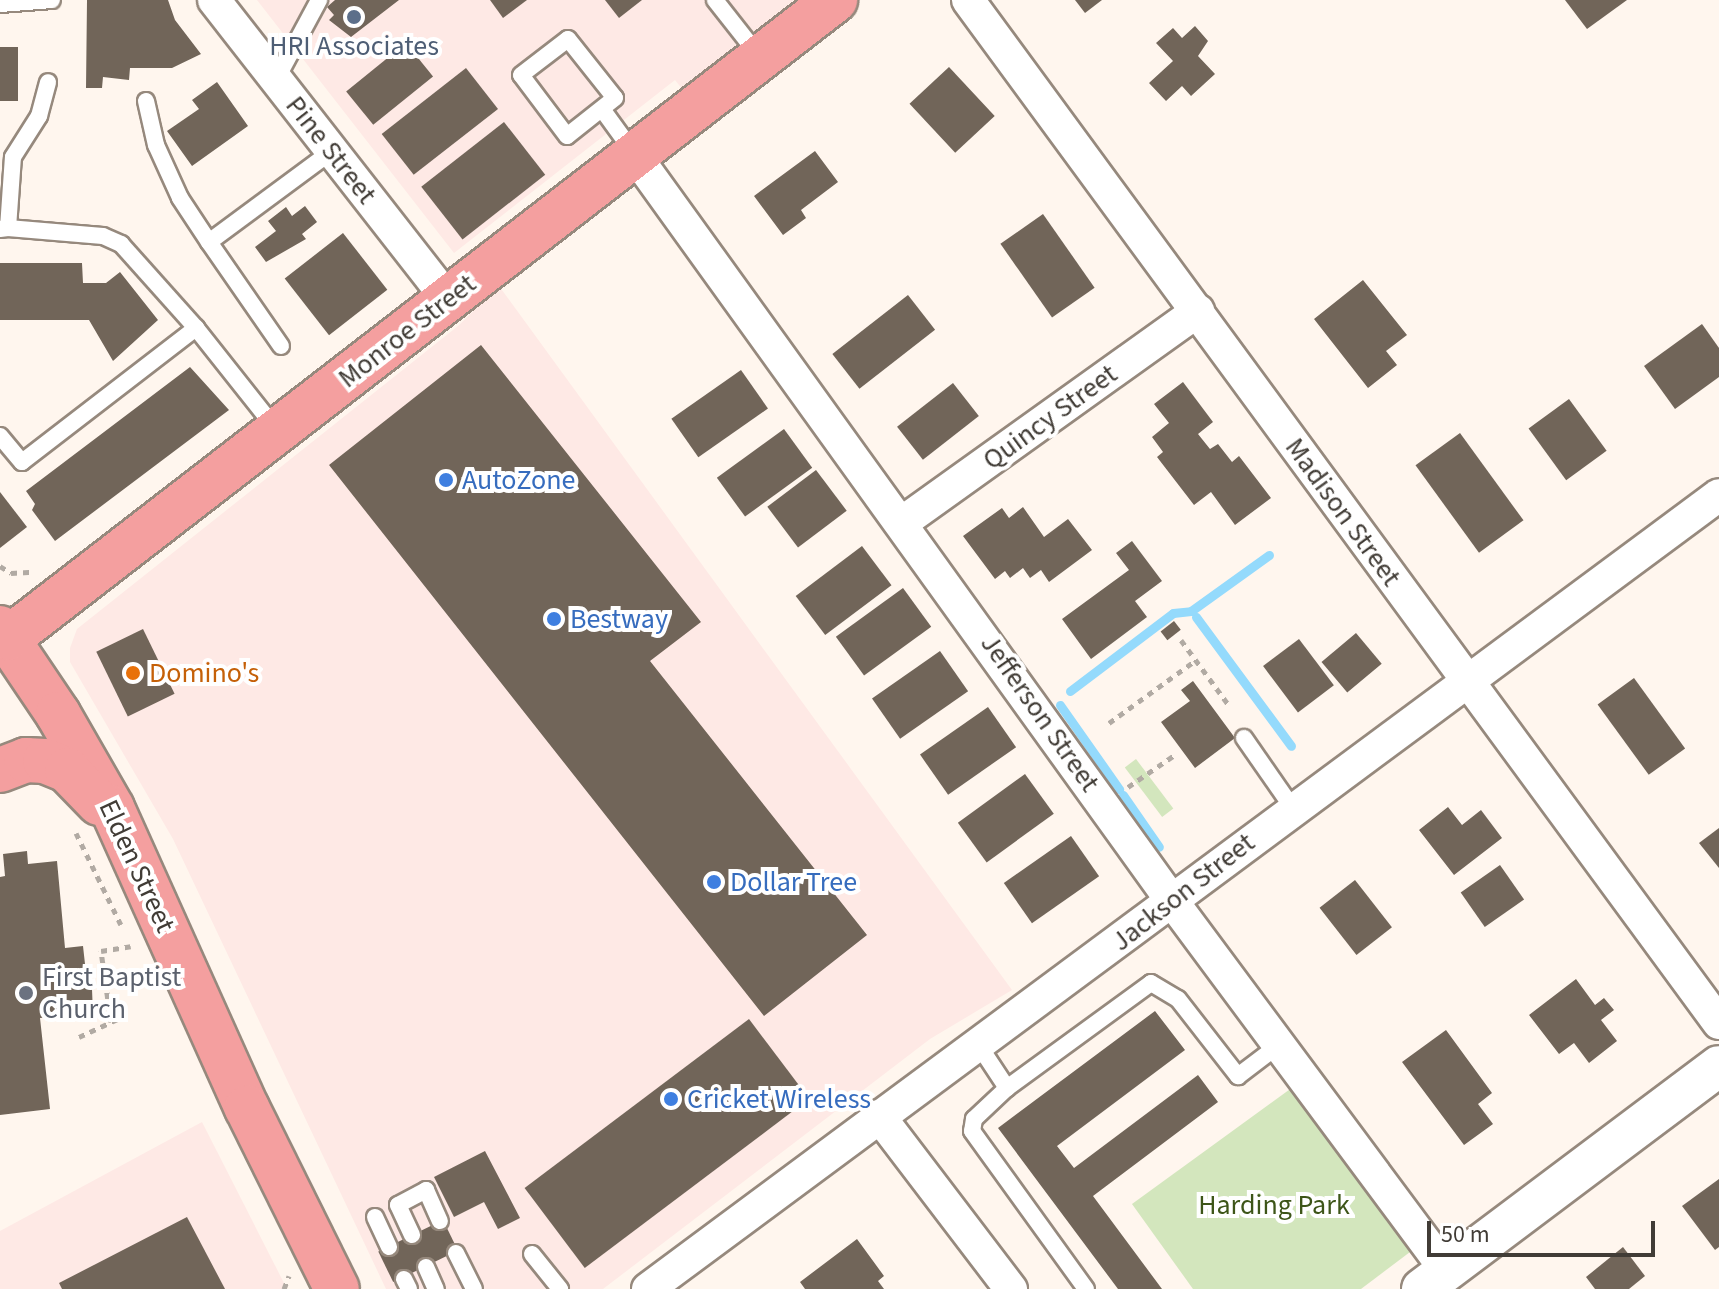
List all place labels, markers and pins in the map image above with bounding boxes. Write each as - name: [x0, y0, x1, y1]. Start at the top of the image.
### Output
- marker: HRI Associates: [345, 8, 363, 26]
- place label: HRI Associates: [269, 29, 439, 63]
- place label: AutoZone: [462, 463, 575, 497]
- marker: AutoZone: [437, 471, 455, 489]
- place label: Bestway: [570, 602, 668, 636]
- marker: Bestway: [545, 610, 563, 628]
- place label: Domino's: [149, 656, 259, 690]
- marker: Domino's: [124, 664, 142, 682]
- place label: Dollar Tree: [730, 865, 857, 899]
- marker: Dollar Tree: [705, 873, 723, 891]
- place label: First Baptist Church: [42, 960, 181, 1026]
- marker: First Baptist Church: [17, 984, 35, 1002]
- place label: Cricket Wireless: [687, 1082, 871, 1116]
- marker: Cricket Wireless: [662, 1090, 680, 1108]

